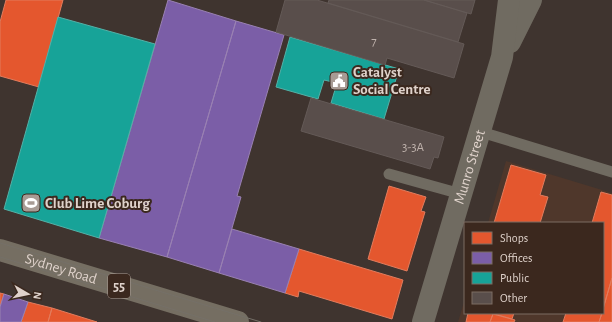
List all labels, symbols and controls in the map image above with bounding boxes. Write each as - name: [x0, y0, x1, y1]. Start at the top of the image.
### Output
- house number: 7: [371, 35, 377, 48]
- place label: Catalyst Social Centre: [353, 65, 431, 97]
- public building icon: Catalyst Social Centre: [328, 70, 350, 92]
- street label: Munro Street: [452, 128, 488, 206]
- house number: 3-3A: [402, 141, 425, 154]
- sports icon: Club Lime Coburg: [20, 192, 42, 214]
- place label: Club Lime Coburg: [45, 196, 150, 211]
- legend: [464, 222, 604, 314]
- text: Shops: [500, 232, 528, 244]
- street label: Sydney Road: [23, 251, 99, 287]
- text: Offices: [500, 252, 533, 264]
- text: Public: [500, 272, 529, 284]
- north arrow: [8, 274, 48, 314]
- road number: 55: [108, 274, 130, 298]
- text: N: [31, 291, 43, 300]
- text: Other: [500, 292, 527, 304]

